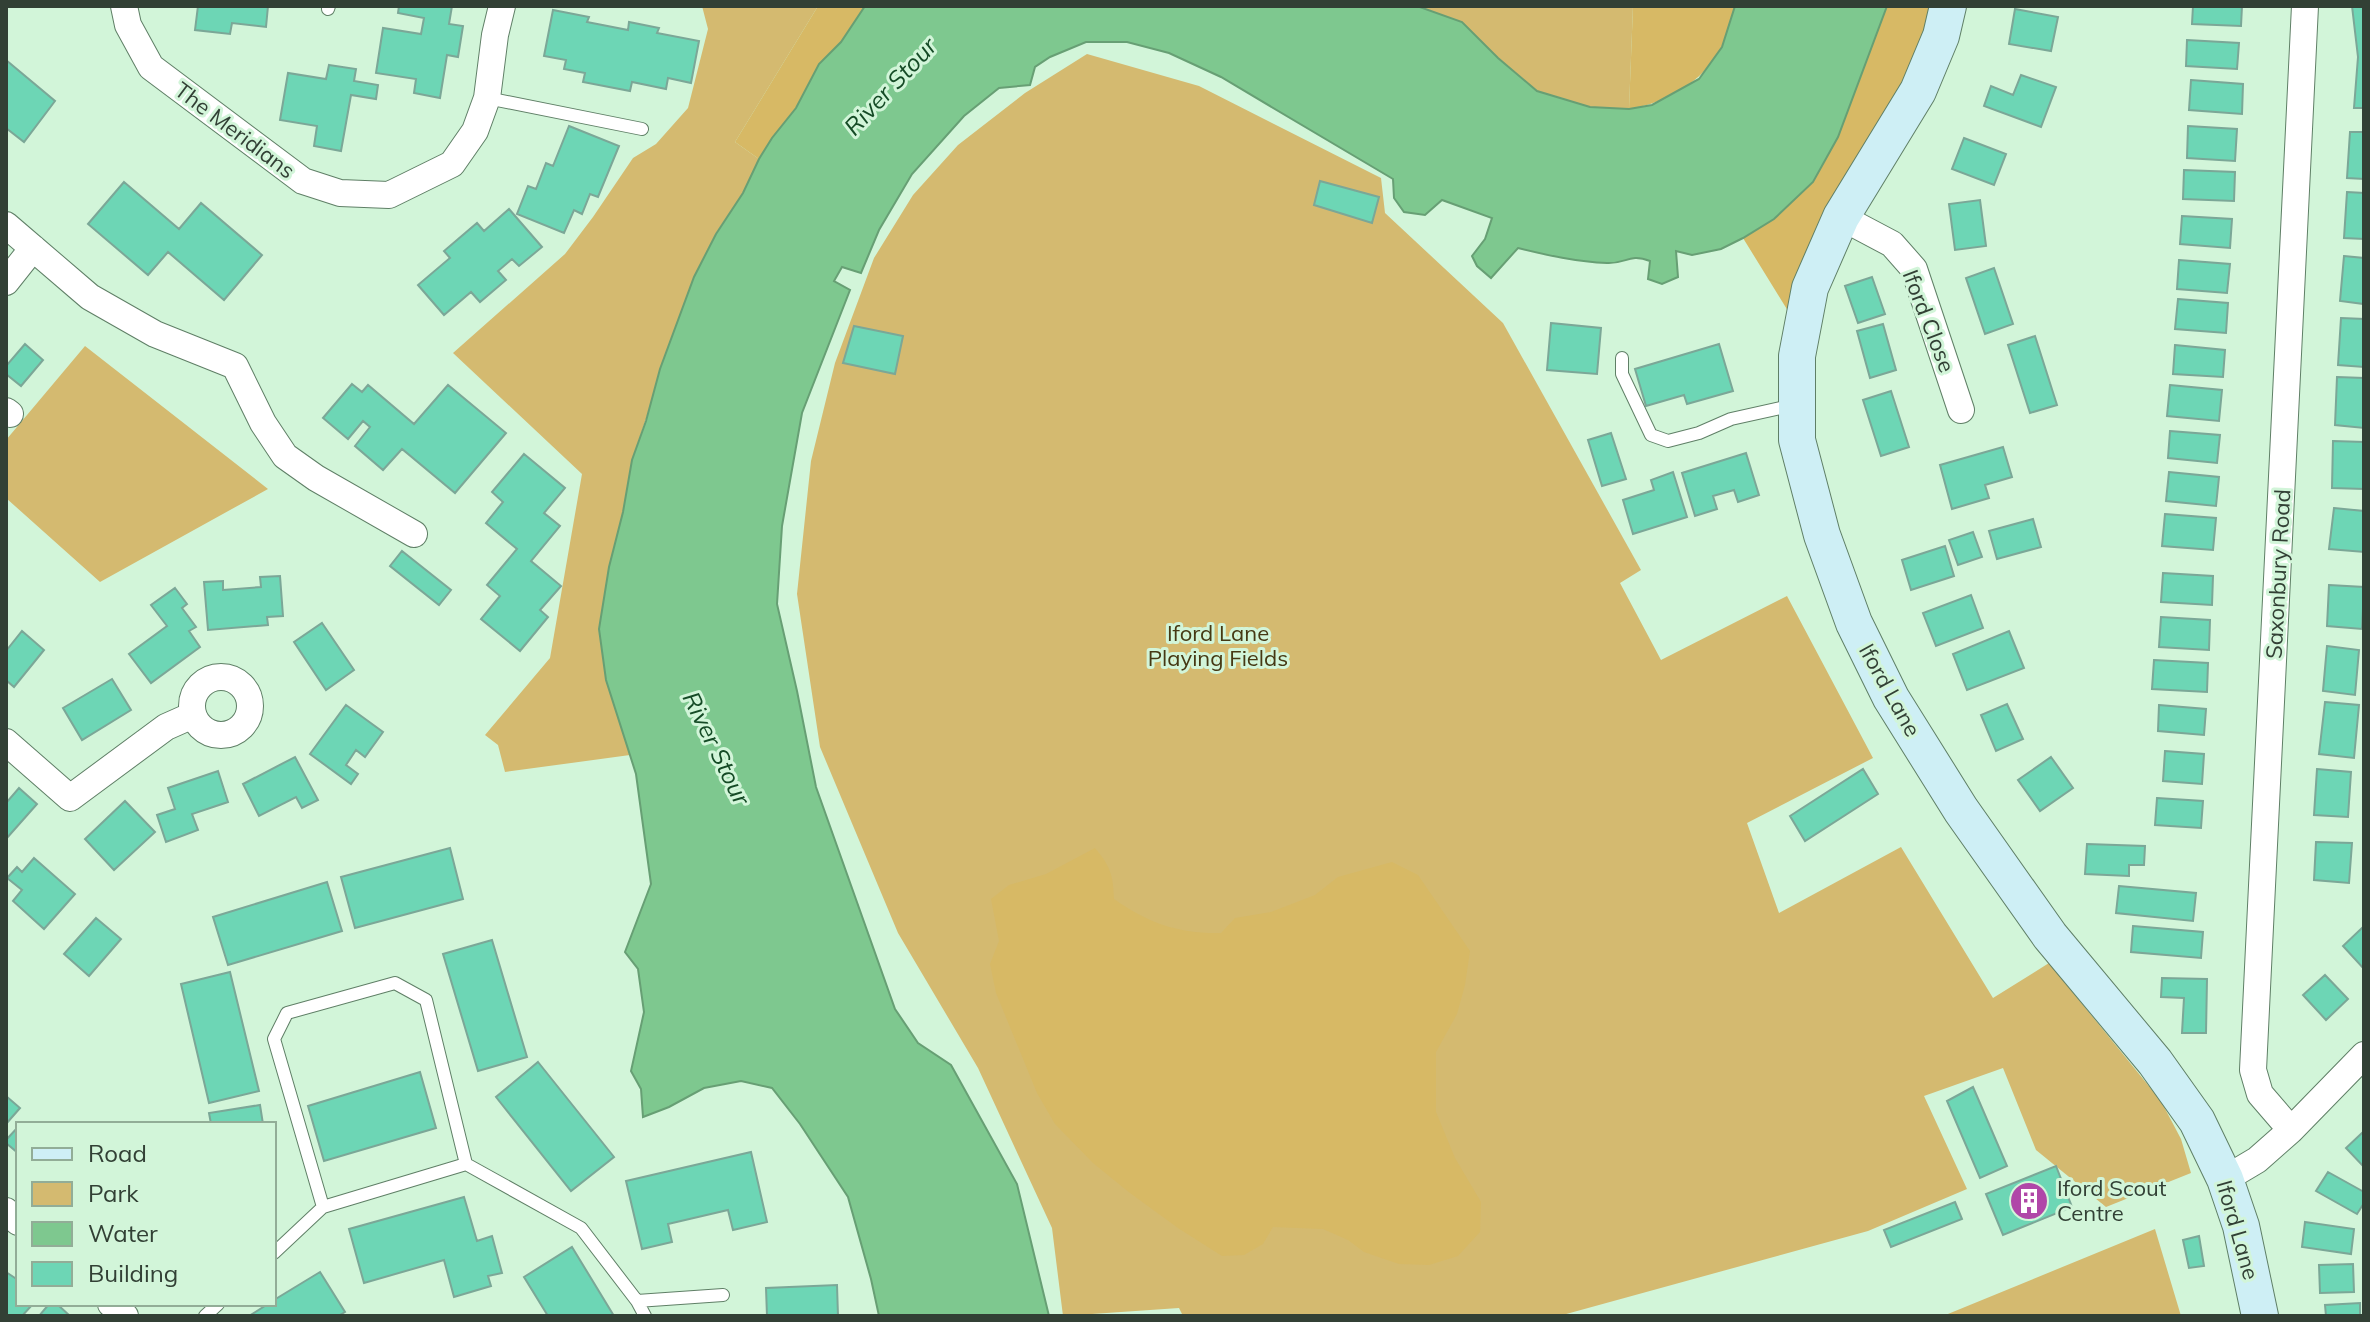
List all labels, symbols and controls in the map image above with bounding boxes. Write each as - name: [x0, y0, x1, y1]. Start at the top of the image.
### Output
- water label: River Stour: [837, 30, 944, 141]
- street label: The Meridians: [169, 76, 301, 184]
- street label: Iford Close: [1897, 266, 1961, 376]
- street label: Saxonbury Road: [2260, 488, 2296, 660]
- park label: Iford Lane Playing Fields: [1148, 619, 1288, 672]
- street label: Iford Lane: [1853, 639, 1927, 741]
- water label: River Stour: [677, 686, 758, 811]
- legend: [16, 1122, 276, 1306]
- text: Road: [88, 1138, 147, 1168]
- place label: Iford Scout Centre: [2057, 1174, 2167, 1227]
- street label: Iford Lane: [2210, 1177, 2266, 1283]
- text: Park: [88, 1178, 139, 1208]
- building icon: Iford Scout Centre: [2008, 1180, 2050, 1222]
- text: Water: [88, 1218, 158, 1248]
- text: Building: [88, 1258, 178, 1288]

